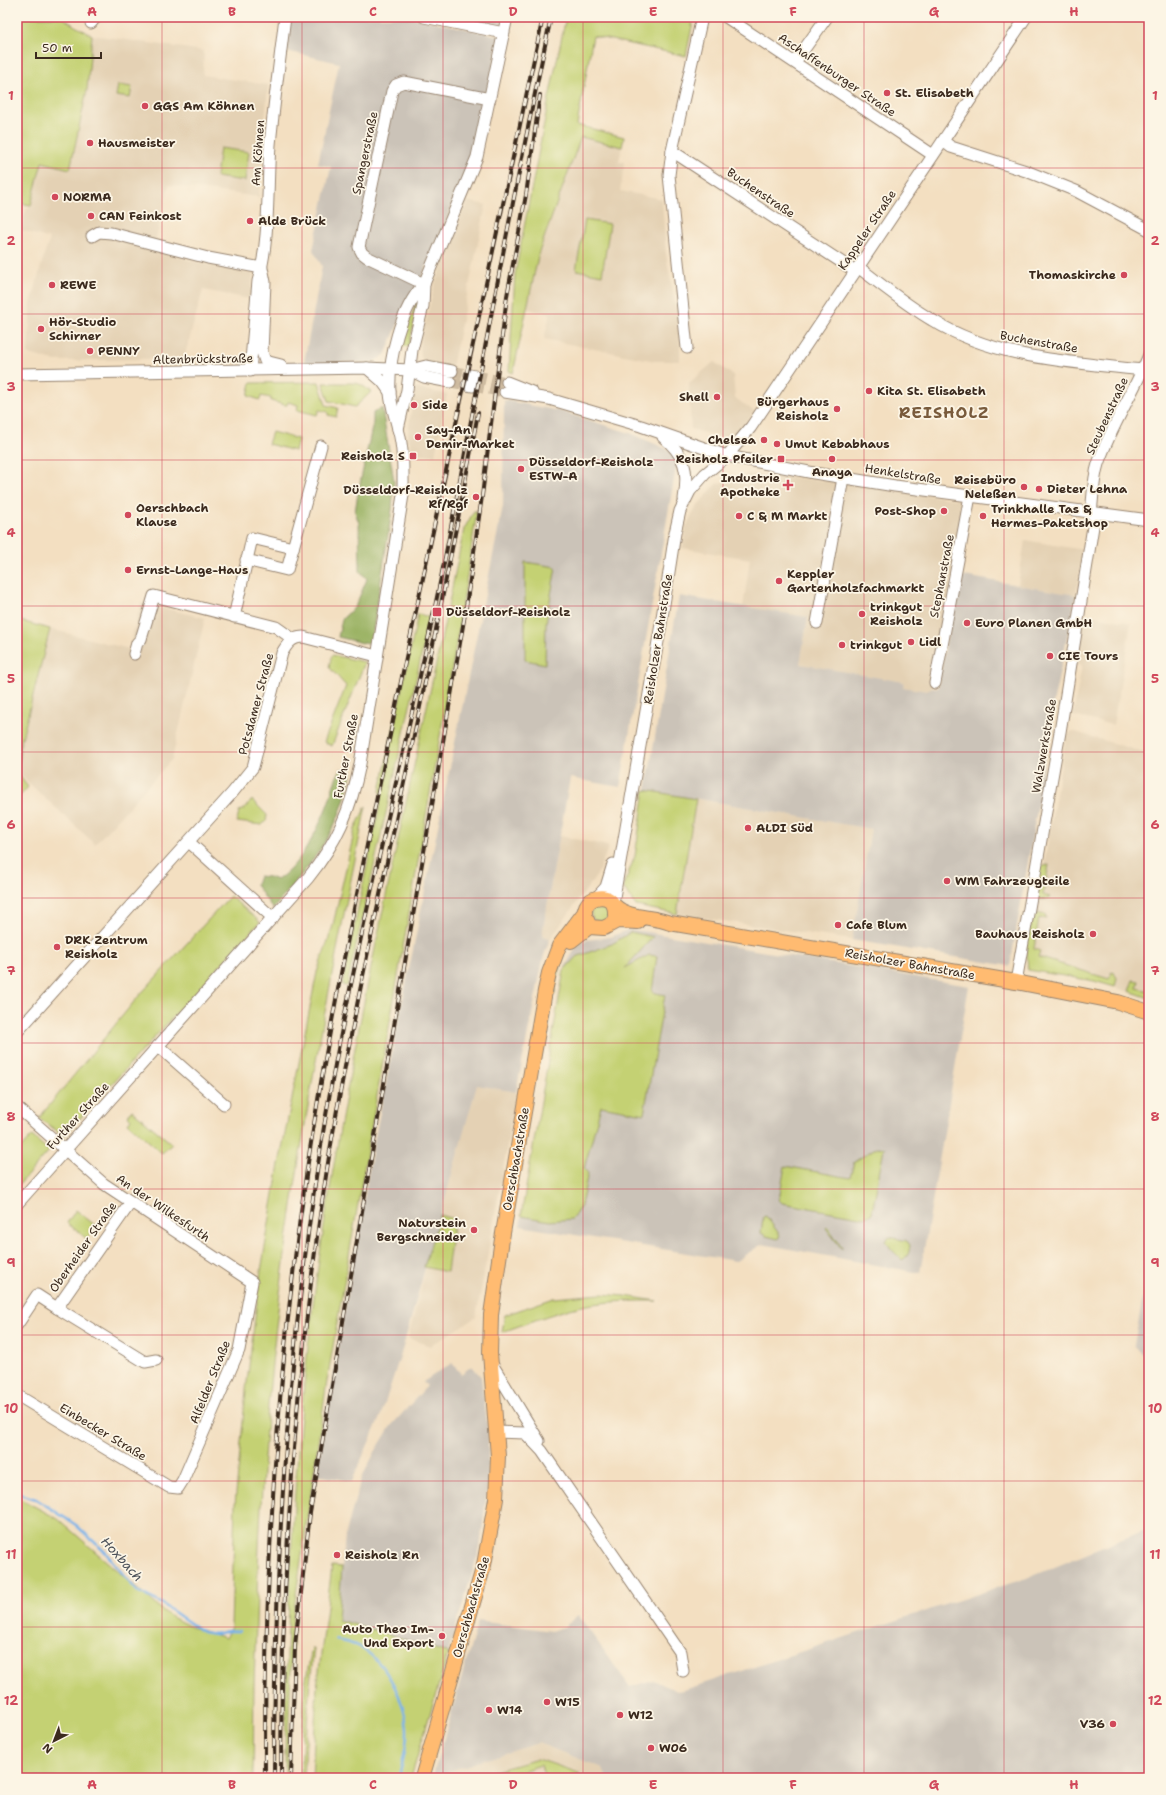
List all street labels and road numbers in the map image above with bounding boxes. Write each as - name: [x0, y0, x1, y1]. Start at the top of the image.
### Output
- street label: Aschaffenburger Straße: [775, 30, 899, 121]
- street label: Spangerstraße: [348, 110, 382, 196]
- street label: Am Köhnen: [248, 119, 268, 187]
- street label: Buchenstraße: [724, 164, 798, 222]
- street label: Kappeler Straße: [834, 187, 900, 273]
- street label: Buchenstraße: [999, 327, 1079, 357]
- street label: Altenbrückstraße: [153, 350, 254, 368]
- street label: Steubenstraße: [1082, 374, 1132, 457]
- street label: Henkelstraße: [864, 460, 943, 488]
- street label: Stephanstraße: [926, 533, 958, 619]
- street label: Reisholzer Bahnstraße: [640, 573, 676, 705]
- street label: Potsdamer Straße: [235, 651, 277, 757]
- street label: Walzwerkstraße: [1028, 697, 1060, 794]
- street label: Further Straße: [330, 712, 362, 800]
- street label: Reisholzer Bahnstraße: [844, 945, 976, 983]
- street label: Further Straße: [43, 1079, 113, 1153]
- street label: Oerschbachstraße: [499, 1106, 533, 1212]
- street label: An der Wilkesfurth: [113, 1171, 213, 1245]
- street label: Oberheider Straße: [46, 1198, 120, 1296]
- street label: Alfelder Straße: [186, 1338, 234, 1426]
- street label: Einbecker Straße: [56, 1400, 150, 1464]
- street label: Oerschbachstraße: [449, 1554, 493, 1660]

